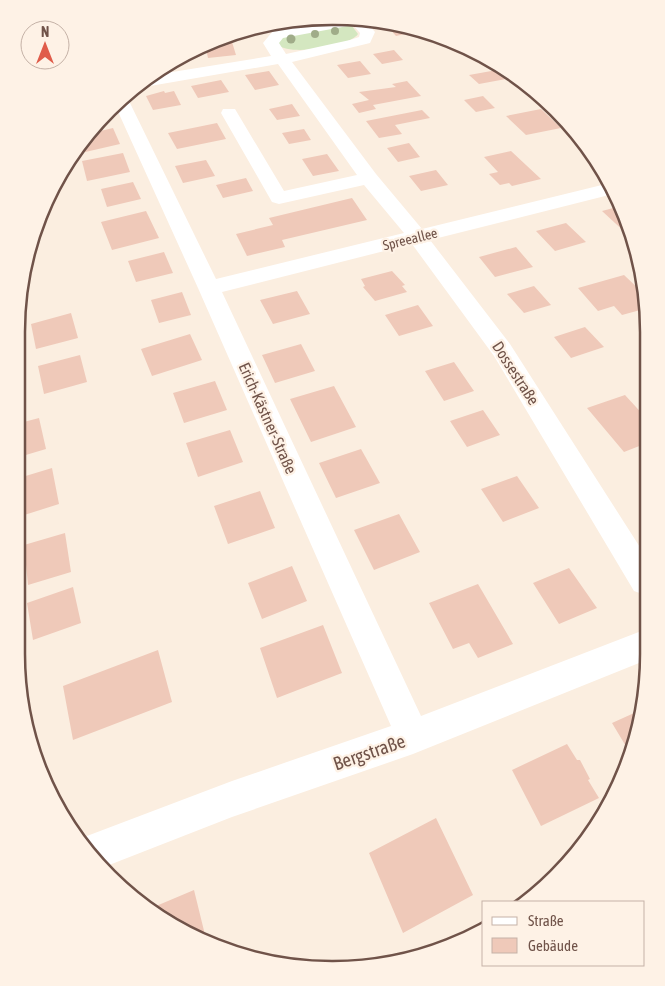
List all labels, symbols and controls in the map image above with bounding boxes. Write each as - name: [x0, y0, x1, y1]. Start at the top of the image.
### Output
- north arrow: [20, 20, 70, 70]
- text: N: [41, 24, 49, 40]
- street label: Spreeallee: [381, 224, 439, 254]
- street label: Dossestraße: [489, 338, 543, 408]
- street label: Erich-Kästner-Straße: [235, 360, 301, 476]
- street label: Bergstraße: [330, 729, 408, 775]
- legend: [482, 901, 645, 966]
- text: Straße: [528, 912, 564, 929]
- text: Gebäude: [528, 937, 578, 954]

